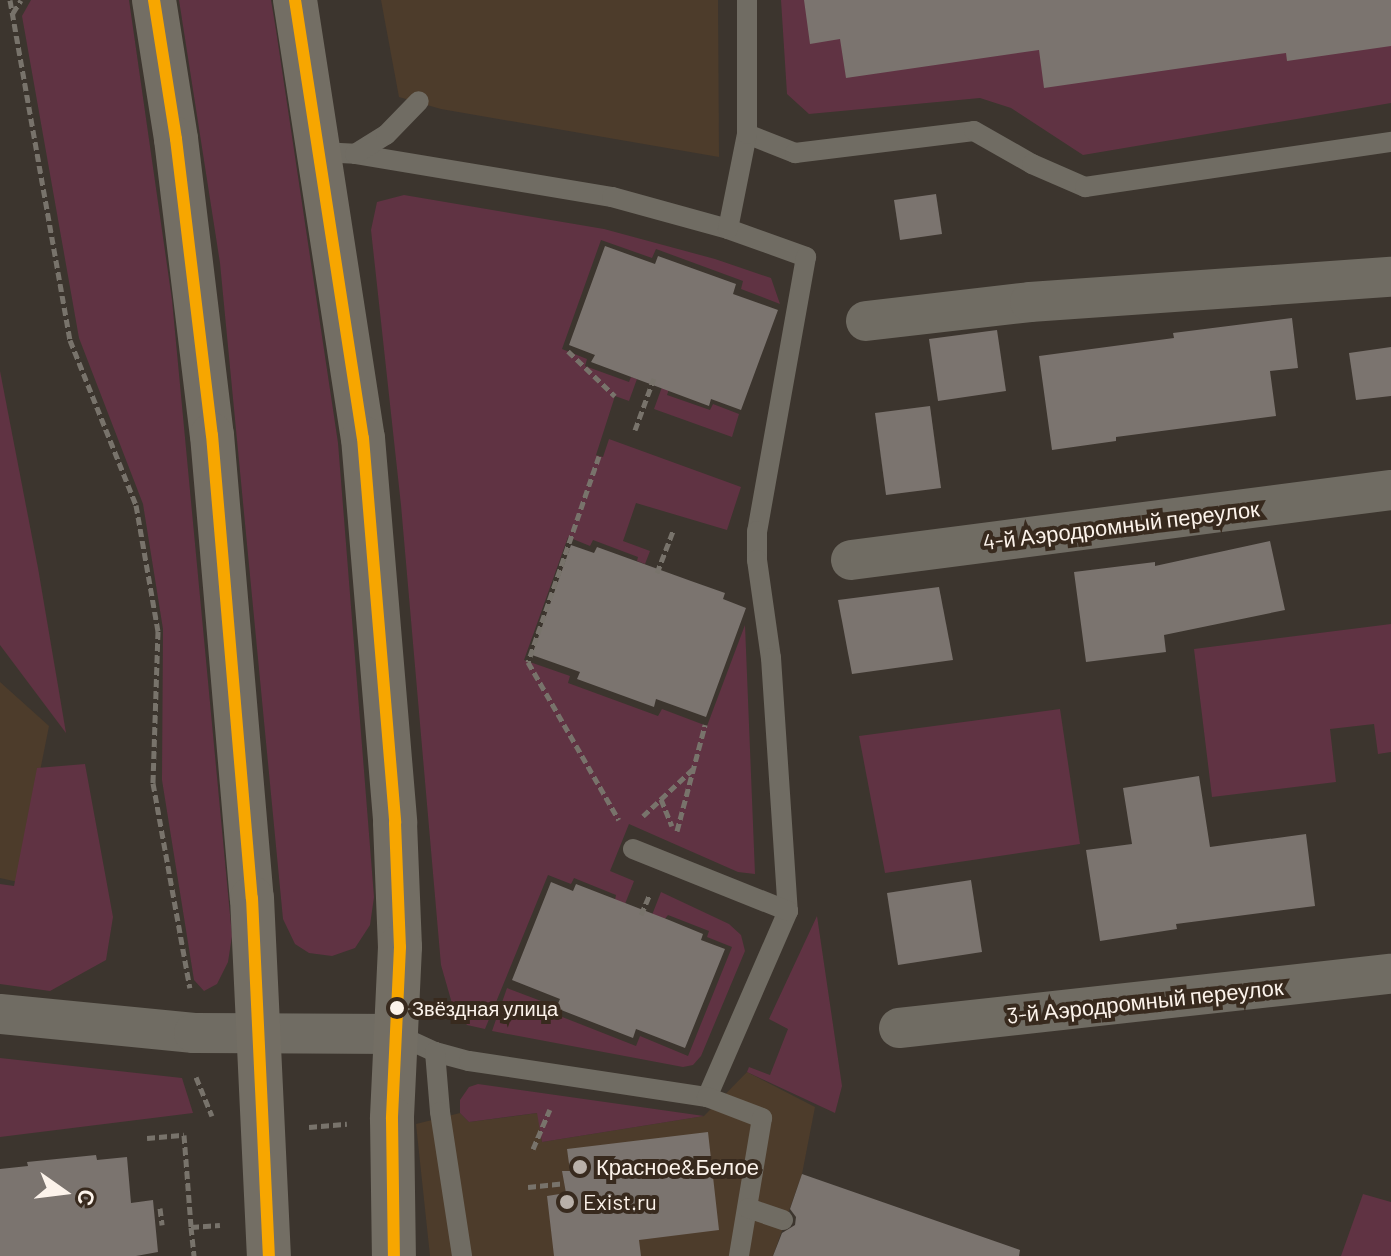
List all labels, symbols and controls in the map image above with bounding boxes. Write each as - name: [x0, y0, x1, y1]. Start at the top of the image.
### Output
- street label: 4-й Аэродромный переулок: [981, 495, 1261, 555]
- street label: 3-й Аэродромный переулок: [1005, 973, 1285, 1029]
- place label: Звёздная улица: [412, 996, 558, 1020]
- marker: Звёздная улица: [389, 1000, 405, 1016]
- north arrow: [24, 1152, 104, 1232]
- place label: Красное&Белое: [596, 1154, 759, 1180]
- marker: Красное&Белое: [571, 1158, 589, 1176]
- text: С: [73, 1187, 102, 1209]
- place label: Exist.ru: [583, 1189, 657, 1215]
- marker: Exist.ru: [558, 1193, 576, 1211]

